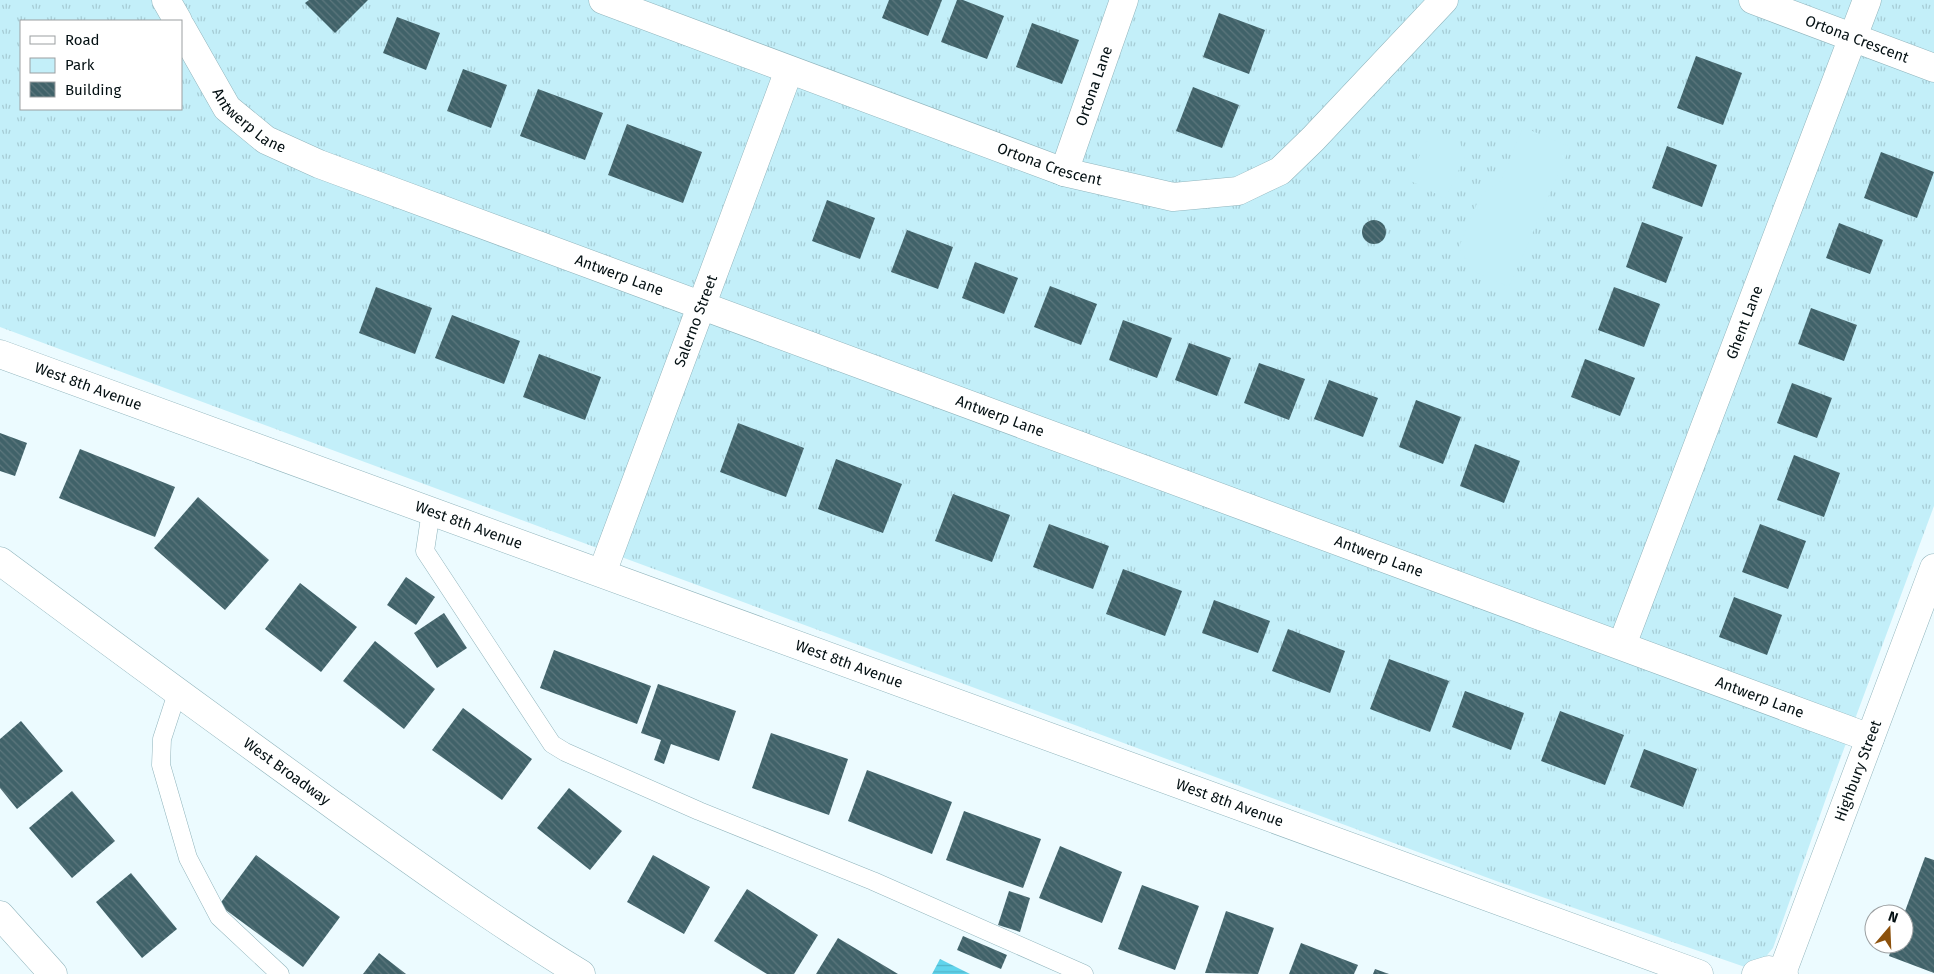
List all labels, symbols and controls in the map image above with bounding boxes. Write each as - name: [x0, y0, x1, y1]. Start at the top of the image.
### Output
- street label: Ortona Crescent: [1803, 11, 1912, 67]
- legend: [20, 20, 182, 110]
- text: Road: [65, 31, 100, 49]
- street label: Ortona Lane: [1072, 44, 1116, 129]
- text: Park: [65, 56, 95, 74]
- text: Building: [65, 81, 121, 99]
- street label: Antwerp Lane: [208, 85, 289, 157]
- street label: Ortona Crescent: [995, 139, 1104, 190]
- street label: Antwerp Lane: [573, 251, 666, 300]
- street label: Salerno Street: [670, 272, 721, 369]
- street label: Ghent Lane: [1722, 283, 1767, 362]
- street label: West 8th Avenue: [32, 358, 145, 414]
- street label: Antwerp Lane: [953, 391, 1047, 441]
- street label: West 8th Avenue: [413, 497, 525, 553]
- street label: Antwerp Lane: [1332, 532, 1426, 581]
- street label: West 8th Avenue: [793, 636, 905, 692]
- street label: Antwerp Lane: [1713, 673, 1806, 722]
- street label: Highbury Street: [1831, 717, 1885, 824]
- street label: West Broadway: [240, 734, 334, 809]
- street label: West 8th Avenue: [1173, 775, 1286, 831]
- north arrow: [1864, 904, 1914, 954]
- text: N: [1886, 908, 1900, 927]

